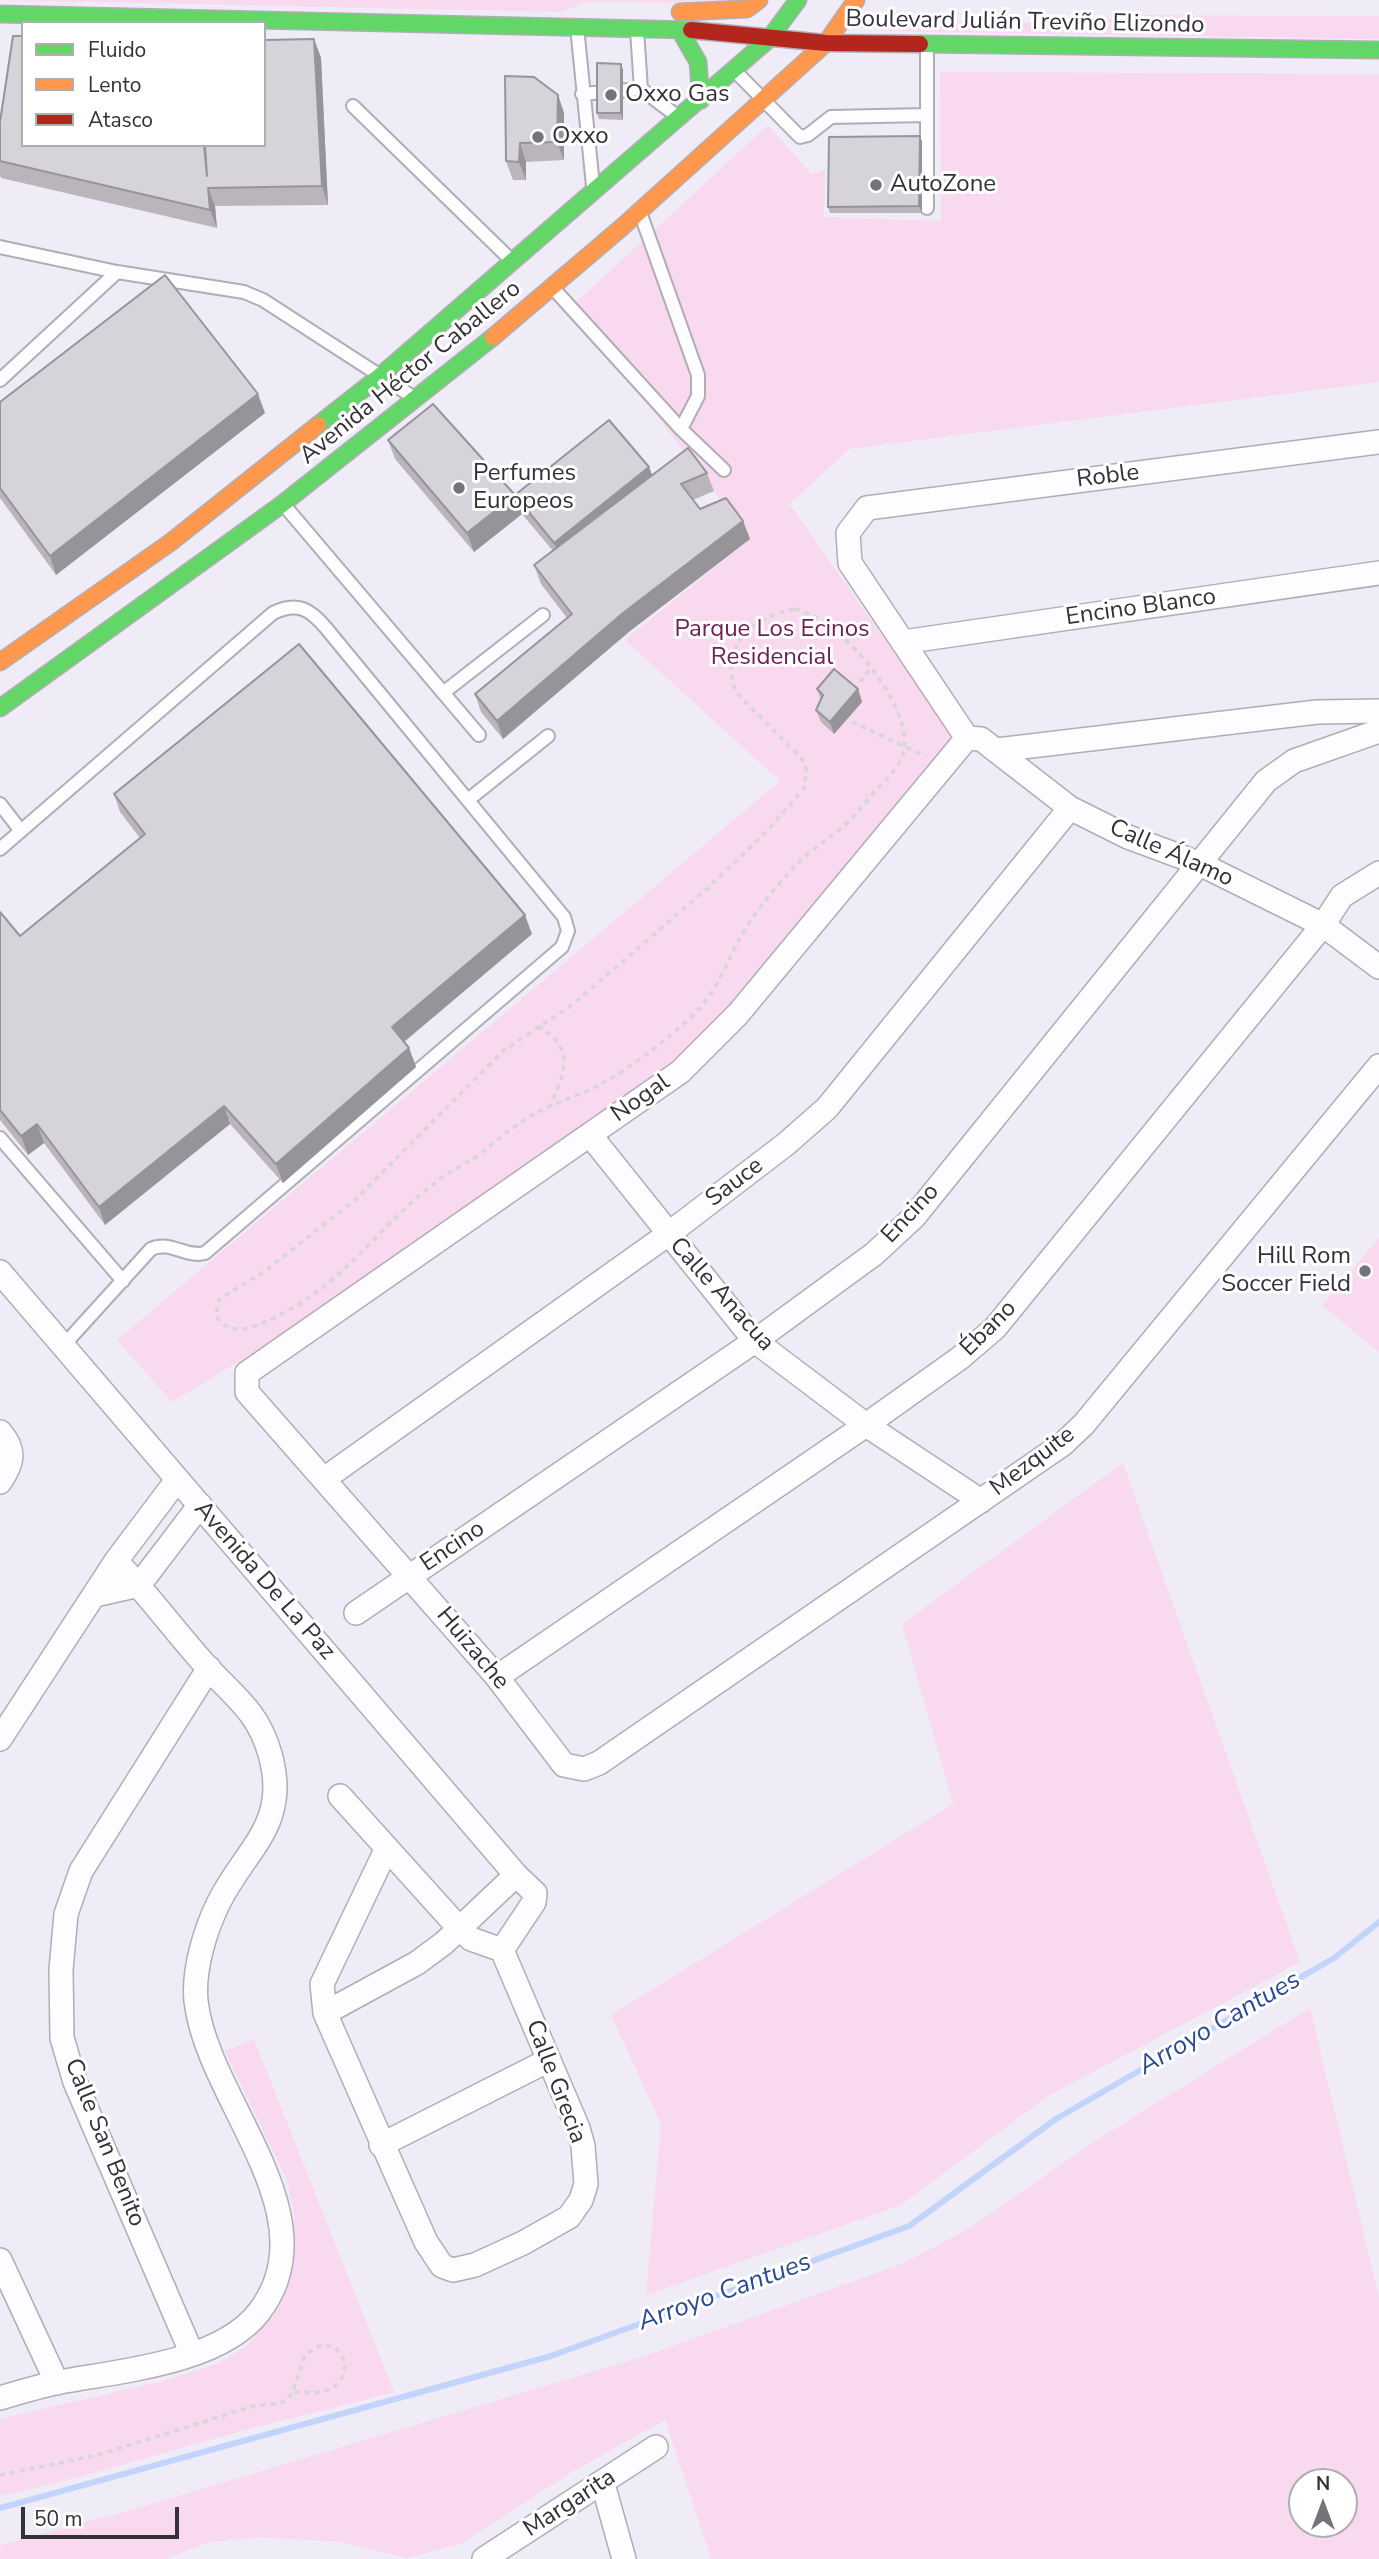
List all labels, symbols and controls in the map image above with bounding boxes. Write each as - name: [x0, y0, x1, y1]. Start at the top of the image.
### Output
- street label: Boulevard Julián Treviño Elizondo: [845, 5, 1205, 41]
- legend: [21, 21, 266, 147]
- text: Fluido: [88, 36, 146, 64]
- text: Lento: [88, 71, 141, 99]
- place label: Oxxo Gas: [625, 81, 730, 109]
- marker: Oxxo Gas: [603, 87, 619, 103]
- text: Atasco: [88, 106, 153, 134]
- place label: Oxxo: [552, 123, 609, 151]
- marker: Oxxo: [530, 129, 546, 145]
- place label: AutoZone: [890, 171, 996, 199]
- marker: AutoZone: [868, 177, 884, 193]
- street label: Avenida Héctor Caballero: [295, 275, 527, 471]
- street label: Roble: [1075, 459, 1141, 495]
- place label: Perfumes Europeos: [473, 460, 576, 516]
- marker: Perfumes Europeos: [451, 480, 467, 496]
- street label: Encino Blanco: [1064, 583, 1218, 633]
- park label: Parque Los Ecinos Residencial: [674, 616, 870, 672]
- street label: Calle Álamo: [1105, 814, 1237, 894]
- street label: Nogal: [606, 1069, 676, 1129]
- street label: Sauce: [701, 1152, 769, 1214]
- street label: Encino: [876, 1178, 946, 1250]
- street label: Calle Anacua: [663, 1232, 779, 1358]
- place label: Hill Rom Soccer Field: [1221, 1243, 1351, 1299]
- marker: Hill Rom Soccer Field: [1357, 1263, 1373, 1279]
- street label: Ébano: [955, 1295, 1023, 1363]
- street label: Mezquite: [985, 1421, 1081, 1503]
- street label: Avenida De La Paz: [187, 1496, 341, 1666]
- street label: Encino: [415, 1515, 491, 1579]
- street label: Huizache: [429, 1602, 515, 1696]
- water label: Arroyo Cantues: [1134, 1965, 1306, 2083]
- street label: Calle Grecia: [518, 2016, 592, 2148]
- street label: Calle San Benito: [57, 2055, 151, 2231]
- water label: Arroyo Cantues: [634, 2247, 816, 2339]
- street label: Margarita: [519, 2464, 621, 2544]
- north arrow: [1288, 2468, 1358, 2538]
- text: N: [1316, 2471, 1330, 2497]
- scale bar: [24, 2492, 182, 2536]
- text: 50 m: [34, 2505, 83, 2533]

